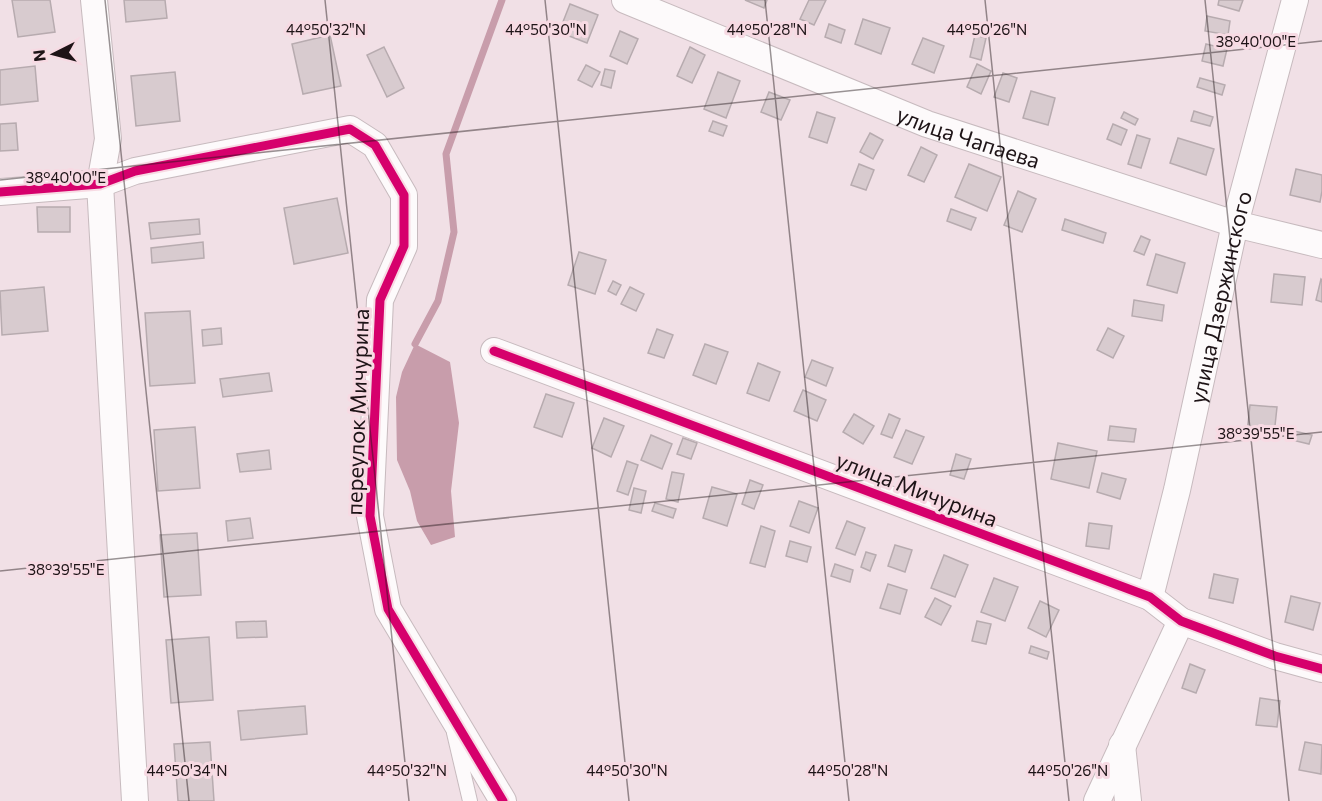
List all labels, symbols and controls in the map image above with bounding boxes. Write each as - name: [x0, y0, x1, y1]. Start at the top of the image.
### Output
- text: 44°50'32"N: [286, 20, 366, 38]
- text: 44°50'30"N: [505, 20, 587, 38]
- text: 44°50'28"N: [727, 20, 807, 38]
- text: 44°50'26"N: [947, 20, 1027, 38]
- north arrow: [24, 24, 84, 84]
- text: 38°40'00"E: [1216, 32, 1296, 50]
- text: N: [29, 49, 49, 63]
- street label: улица Чапаева: [893, 100, 1044, 173]
- text: 38°40'00"E: [26, 168, 106, 186]
- street label: улица Дзержинского: [1183, 188, 1257, 406]
- street label: переулок Мичурина: [340, 308, 374, 516]
- text: 38°39'55"E: [1217, 424, 1295, 442]
- street label: улица Мичурина: [833, 446, 1001, 532]
- text: 38°39'55"E: [27, 560, 105, 578]
- text: 44°50'34"N: [147, 761, 227, 779]
- text: 44°50'32"N: [367, 761, 447, 779]
- text: 44°50'30"N: [586, 761, 668, 779]
- text: 44°50'28"N: [808, 761, 888, 779]
- text: 44°50'26"N: [1028, 761, 1108, 779]

